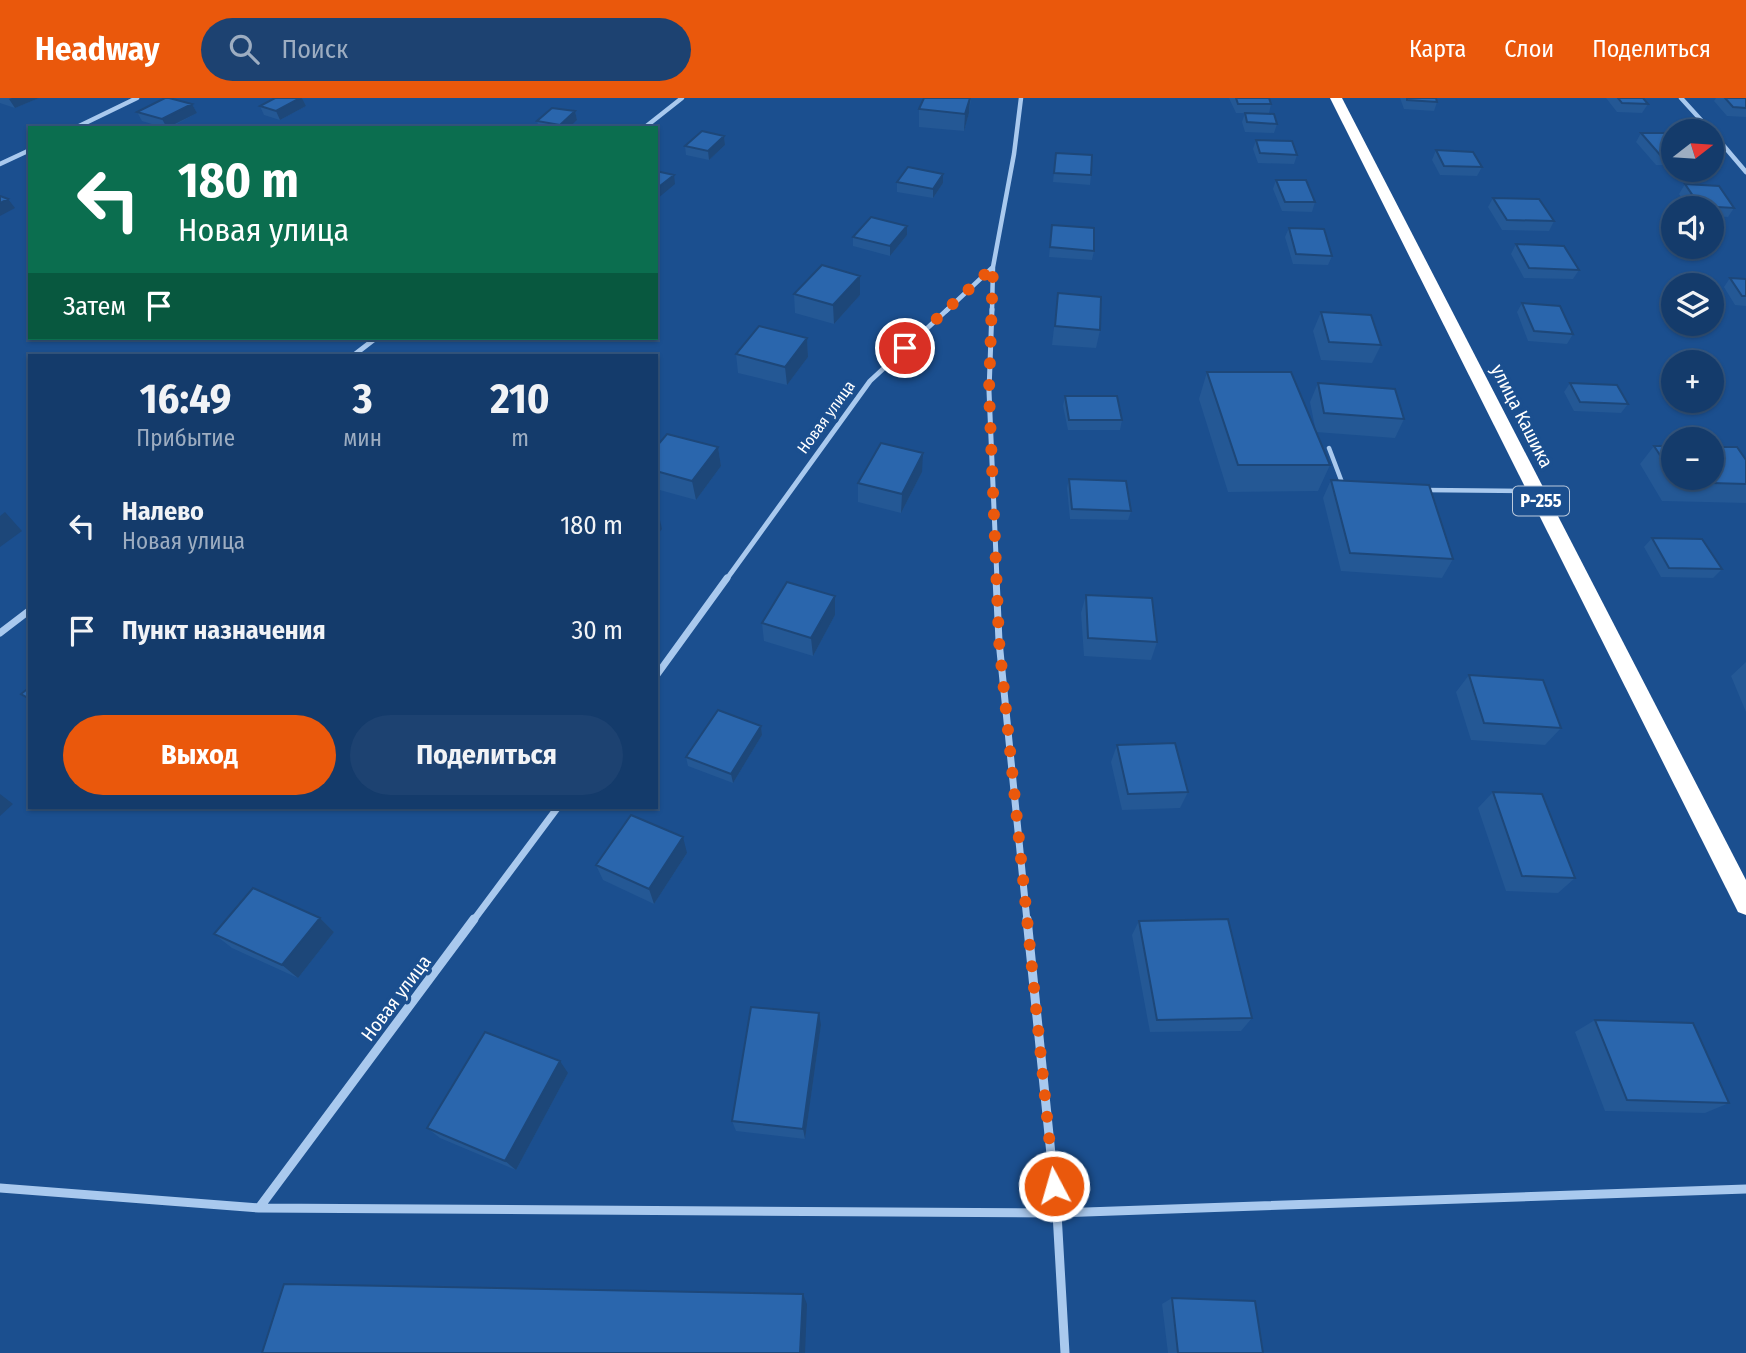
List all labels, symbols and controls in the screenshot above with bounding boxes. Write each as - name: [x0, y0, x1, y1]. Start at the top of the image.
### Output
- search box: [201, 18, 691, 81]
- text: Headway: [35, 29, 159, 69]
- icon: search: [225, 30, 263, 68]
- text: Поиск: [281, 34, 348, 65]
- text: Карта: [1409, 35, 1466, 63]
- text: Слои: [1504, 35, 1554, 63]
- text: Поделиться: [1592, 35, 1711, 63]
- north arrow: [1661, 119, 1724, 182]
- map controls: [1661, 119, 1724, 490]
- text: 180 m: [178, 151, 299, 210]
- icon: left: [63, 154, 154, 245]
- button: sound: [1661, 196, 1724, 259]
- text: Новая улица: [178, 211, 349, 249]
- button: layers: [1661, 273, 1724, 336]
- icon: arrive: [140, 287, 178, 325]
- text: Затем: [63, 291, 126, 322]
- pin: [875, 318, 935, 378]
- icon: arrive: [886, 329, 924, 367]
- button: +: [1661, 350, 1724, 413]
- street label: улица Кашика: [1486, 360, 1558, 472]
- text: 16:49: [140, 374, 232, 424]
- text: 3: [353, 374, 373, 424]
- text: 210: [490, 374, 550, 424]
- street label: Новая улица: [793, 377, 859, 457]
- text: Прибытие: [136, 424, 235, 452]
- text: мин: [343, 424, 382, 452]
- text: m: [511, 424, 529, 452]
- button: −: [1661, 427, 1724, 490]
- road number: Р-255: [1513, 486, 1569, 516]
- text: Налево: [122, 496, 204, 527]
- icon: left: [63, 507, 101, 545]
- text: 180 m: [560, 510, 623, 541]
- text: Новая улица: [122, 527, 245, 555]
- icon: arrive: [63, 612, 101, 650]
- text: Пункт назначения: [122, 615, 326, 646]
- text: 30 m: [572, 615, 623, 646]
- button: Выход: [63, 715, 336, 795]
- button: Поделиться: [350, 715, 623, 795]
- street label: Новая улица: [356, 950, 436, 1046]
- position arrow: [1017, 1149, 1091, 1223]

